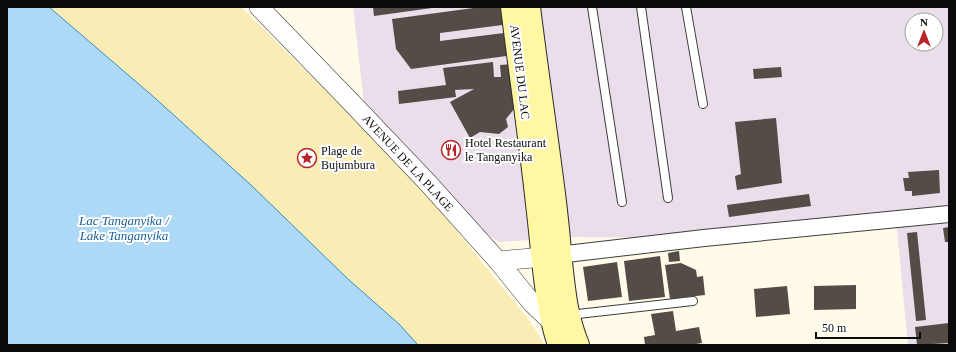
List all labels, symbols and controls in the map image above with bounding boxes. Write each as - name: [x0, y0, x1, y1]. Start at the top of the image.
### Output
- north arrow: [904, 12, 944, 52]
- text: N: [920, 16, 928, 28]
- street label: AVENUE DU LAC: [507, 24, 533, 120]
- street label: AVENUE DE LA PLAGE: [360, 112, 456, 214]
- place label: Hotel Restaurant le Tanganyika: [465, 136, 547, 164]
- restaurant icon: Hotel Restaurant le Tanganyika: [440, 139, 462, 161]
- place label: Plage de Bujumbura: [321, 144, 376, 172]
- place icon: Plage de Bujumbura: [296, 147, 318, 169]
- water label: Lac Tanganyika / Lake Tanganyika: [78, 213, 170, 243]
- scale bar: [816, 314, 920, 340]
- text: 50 m: [822, 321, 847, 335]

